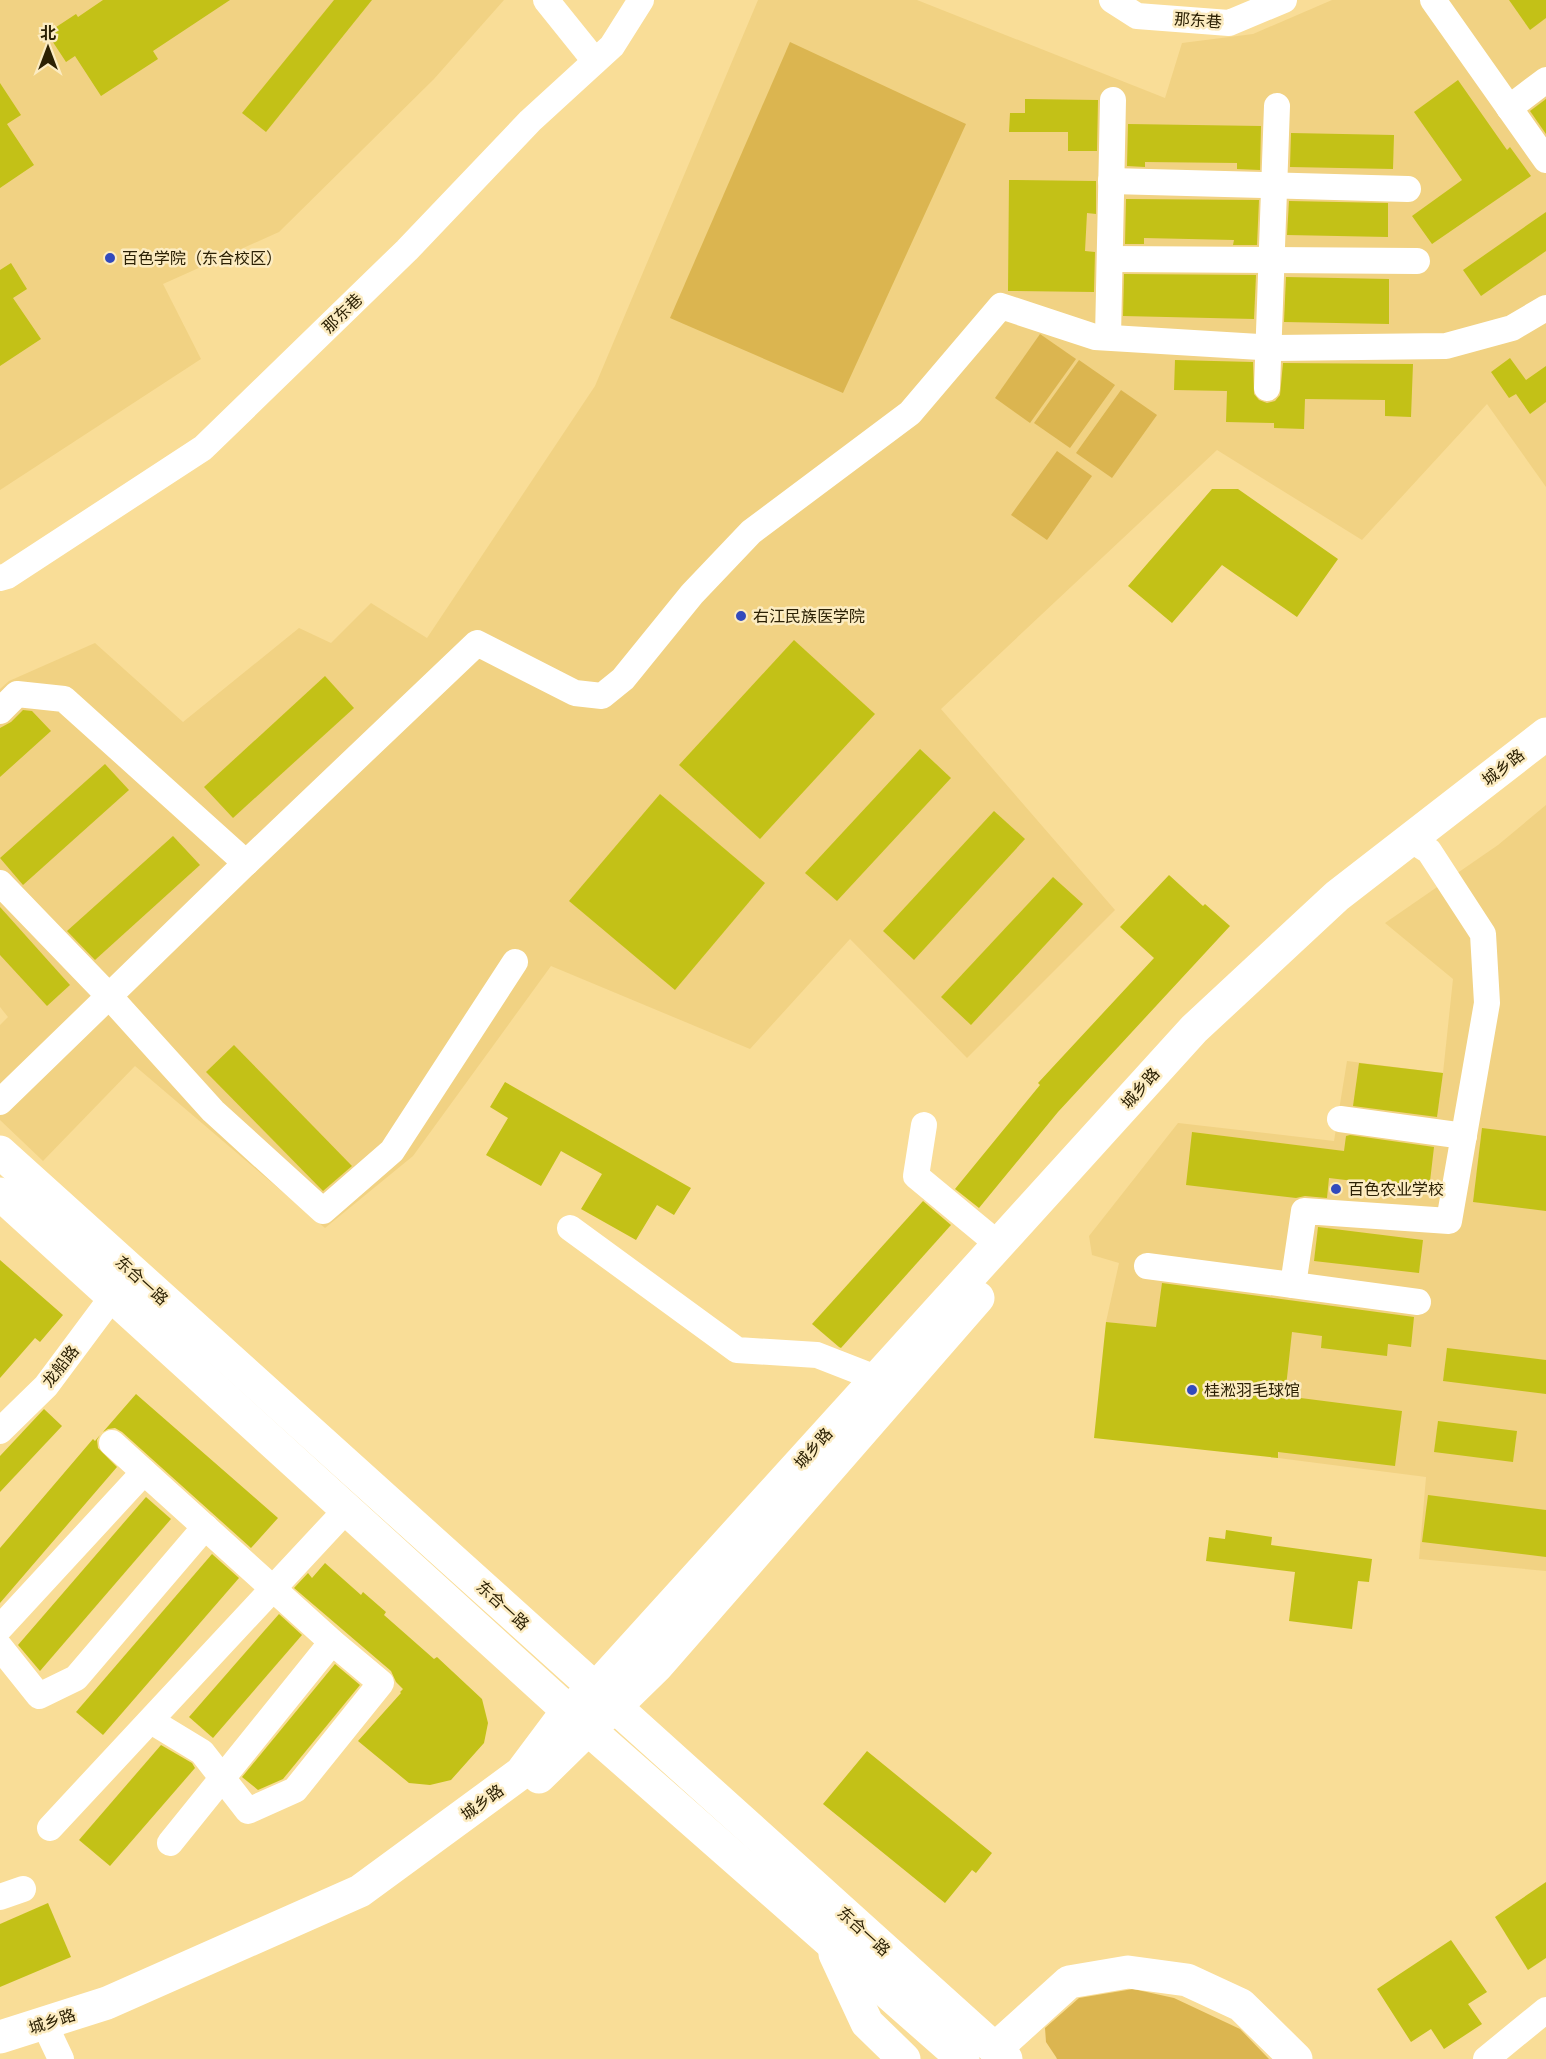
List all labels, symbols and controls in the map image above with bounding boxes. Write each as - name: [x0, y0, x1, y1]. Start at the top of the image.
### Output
- street label: 那东巷: [1173, 9, 1223, 32]
- north arrow: [18, 18, 78, 78]
- text: 北: [40, 24, 56, 43]
- place label: 百色学院（东合校区）: [122, 249, 282, 268]
- marker: 百色学院（东合校区）: [103, 251, 117, 265]
- street label: 那东巷: [318, 290, 366, 337]
- place label: 右江民族医学院: [753, 607, 865, 626]
- marker: 右江民族医学院: [734, 609, 748, 623]
- street label: 城乡路: [1479, 745, 1528, 790]
- street label: 城乡路: [1117, 1064, 1163, 1113]
- place label: 百色农业学校: [1348, 1180, 1444, 1199]
- marker: 百色农业学校: [1329, 1182, 1343, 1196]
- street label: 东合一路: [112, 1252, 172, 1309]
- street label: 龙船路: [38, 1342, 83, 1391]
- place label: 桂淞羽毛球馆: [1204, 1381, 1300, 1400]
- marker: 桂淞羽毛球馆: [1185, 1383, 1199, 1397]
- street label: 城乡路: [790, 1424, 836, 1473]
- street label: 东合一路: [473, 1577, 533, 1634]
- street label: 城乡路: [457, 1781, 507, 1824]
- street label: 东合一路: [834, 1903, 894, 1960]
- street label: 城乡路: [26, 2005, 78, 2038]

